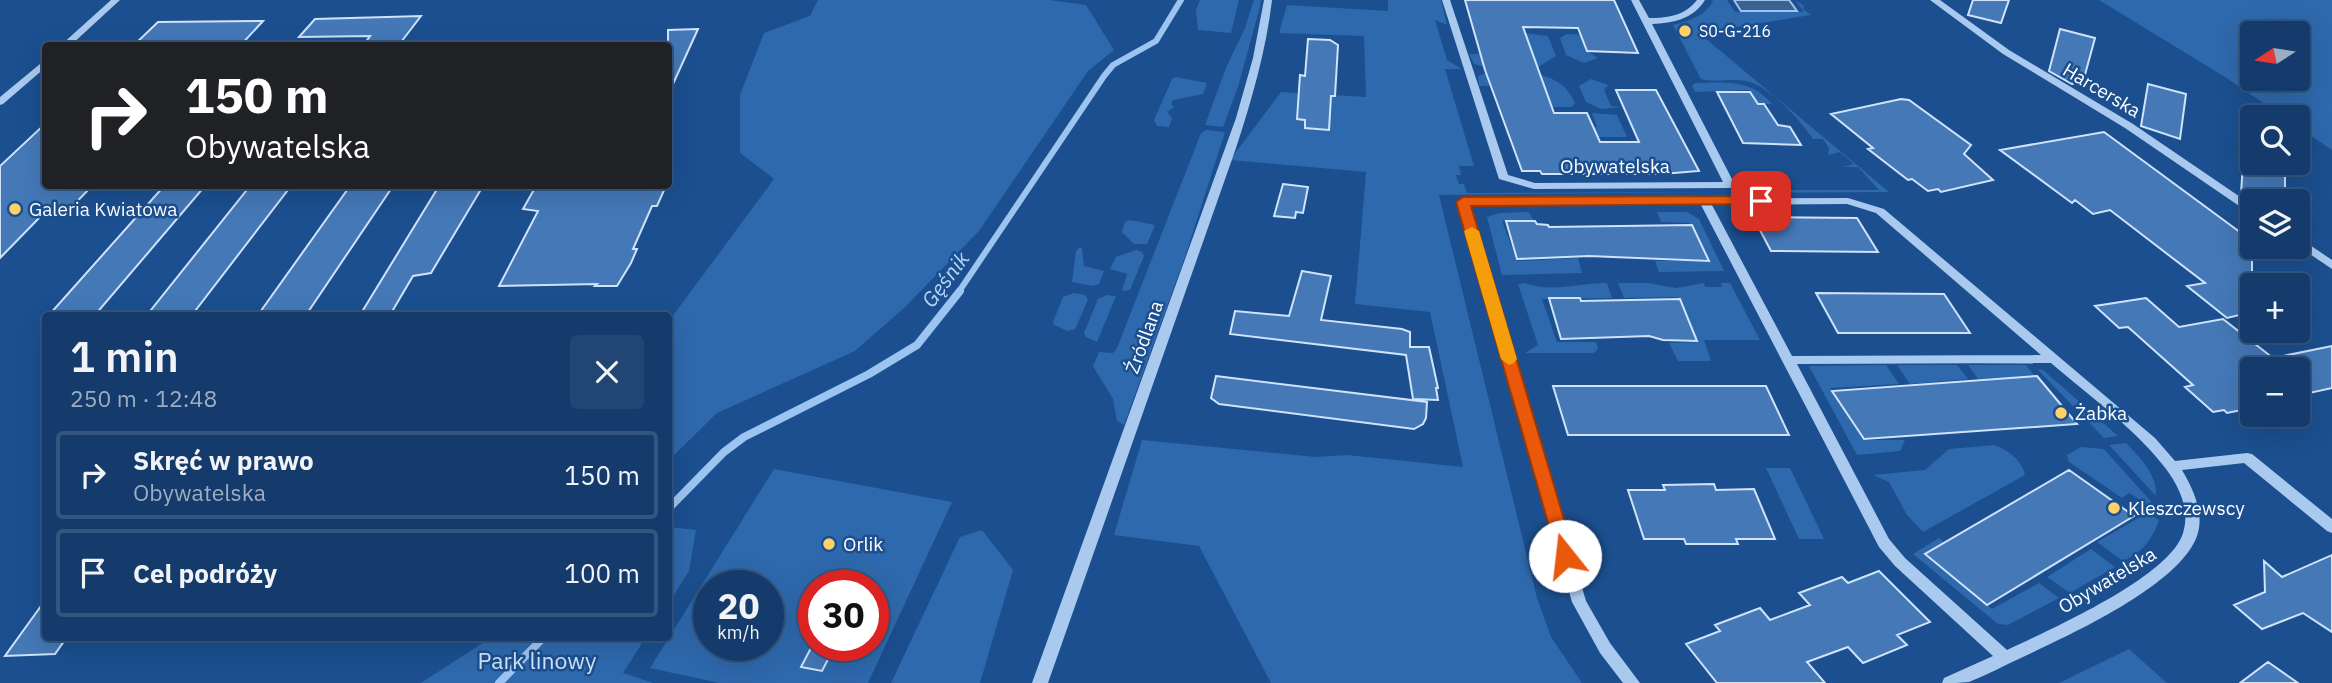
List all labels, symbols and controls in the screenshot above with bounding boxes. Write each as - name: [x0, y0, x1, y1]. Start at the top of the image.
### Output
- place label: S0-G-216: [1699, 21, 1771, 41]
- north arrow: [2240, 21, 2310, 91]
- map controls: [2240, 21, 2310, 427]
- marker: S0-G-216: [1677, 23, 1693, 39]
- street label: Harcerska: [2059, 57, 2145, 123]
- text: 150 m: [185, 63, 329, 126]
- icon: right: [70, 70, 161, 161]
- button: search: [2240, 105, 2310, 175]
- text: Obywatelska: [185, 125, 370, 167]
- street label: Obywatelska: [1560, 154, 1670, 178]
- pin: [1731, 171, 1791, 231]
- icon: arrive: [1742, 182, 1780, 220]
- button: layers: [2240, 189, 2310, 259]
- place label: Galeria Kwiatowa: [29, 197, 177, 221]
- marker: Galeria Kwiatowa: [7, 201, 23, 217]
- water label: Gęśnik: [915, 245, 976, 313]
- button: +: [2240, 273, 2310, 343]
- street label: Źródlana: [1120, 297, 1168, 377]
- text: 1 min: [70, 329, 179, 384]
- button: close: [570, 335, 644, 409]
- button: −: [2240, 357, 2310, 427]
- text: 250 m · 12:48: [70, 383, 217, 413]
- place label: Żabka: [2075, 401, 2127, 425]
- marker: Żabka: [2053, 405, 2069, 421]
- text: Skręć w prawo: [133, 443, 314, 477]
- icon: right: [74, 456, 112, 494]
- text: 150 m: [564, 458, 640, 492]
- text: Obywatelska: [133, 477, 266, 507]
- place label: Kleszczewscy: [2128, 496, 2245, 520]
- marker: Kleszczewscy: [2106, 500, 2122, 516]
- position arrow: [1528, 519, 1602, 593]
- place label: Orlik: [843, 532, 883, 556]
- marker: Orlik: [821, 536, 837, 552]
- street label: Obywatelska: [2054, 541, 2160, 619]
- icon: arrive: [74, 554, 112, 592]
- text: Cel podróży: [133, 556, 277, 590]
- text: 100 m: [564, 556, 640, 590]
- speed limit sign: 30: [798, 570, 889, 661]
- text: 20: [717, 583, 760, 629]
- text: km/h: [717, 621, 760, 644]
- park label: Park linowy: [478, 645, 597, 675]

